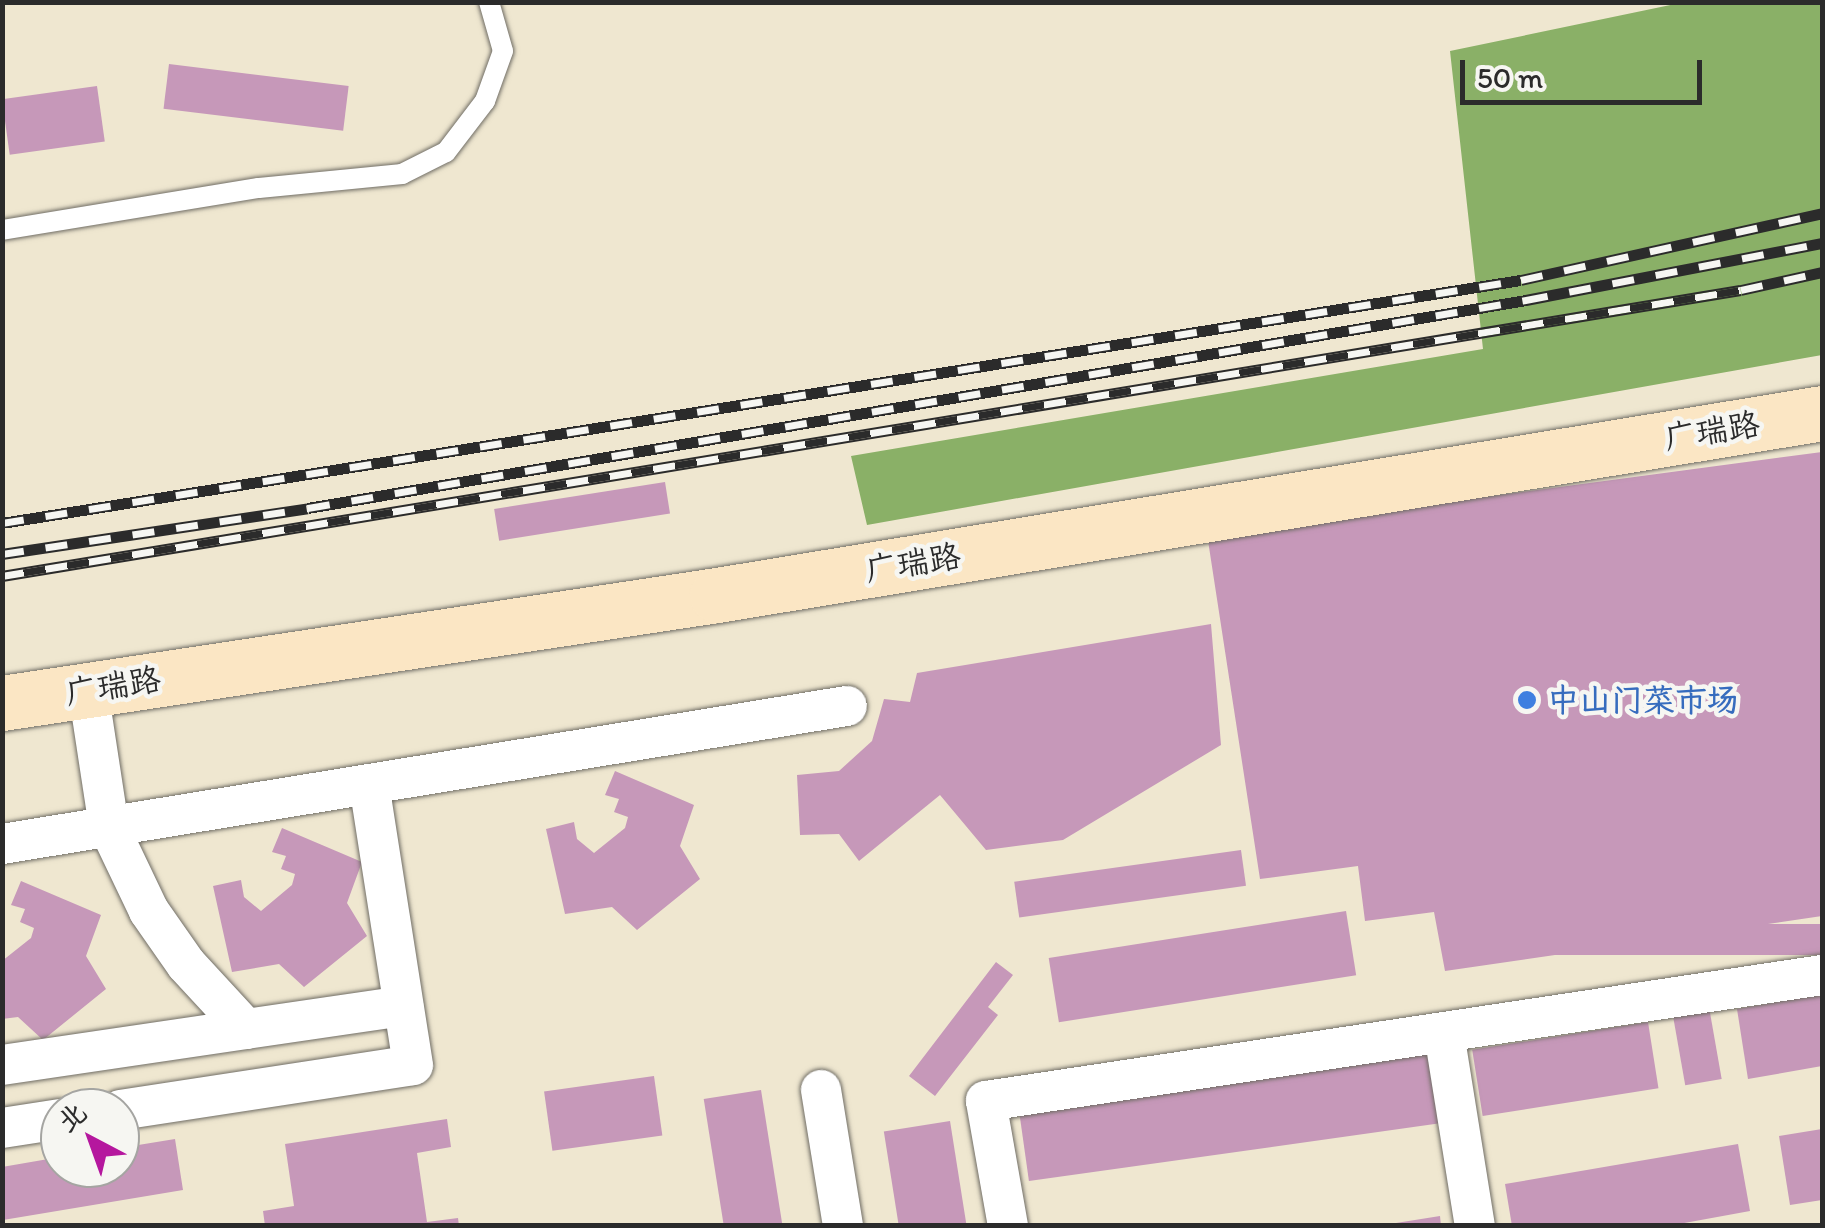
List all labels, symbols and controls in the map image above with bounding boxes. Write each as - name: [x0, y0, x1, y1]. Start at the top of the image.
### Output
- scale bar: [1465, 40, 1708, 102]
- text: 50 m: [1477, 59, 1543, 96]
- street label: 广瑞路: [1662, 405, 1762, 457]
- street label: 广瑞路: [863, 537, 963, 589]
- street label: 广瑞路: [63, 660, 163, 712]
- place label: 中山门菜市场: [1547, 681, 1739, 719]
- marker: 中山门菜市场: [1516, 689, 1538, 711]
- north arrow: [40, 1088, 140, 1188]
- text: 北: [50, 1095, 93, 1139]

